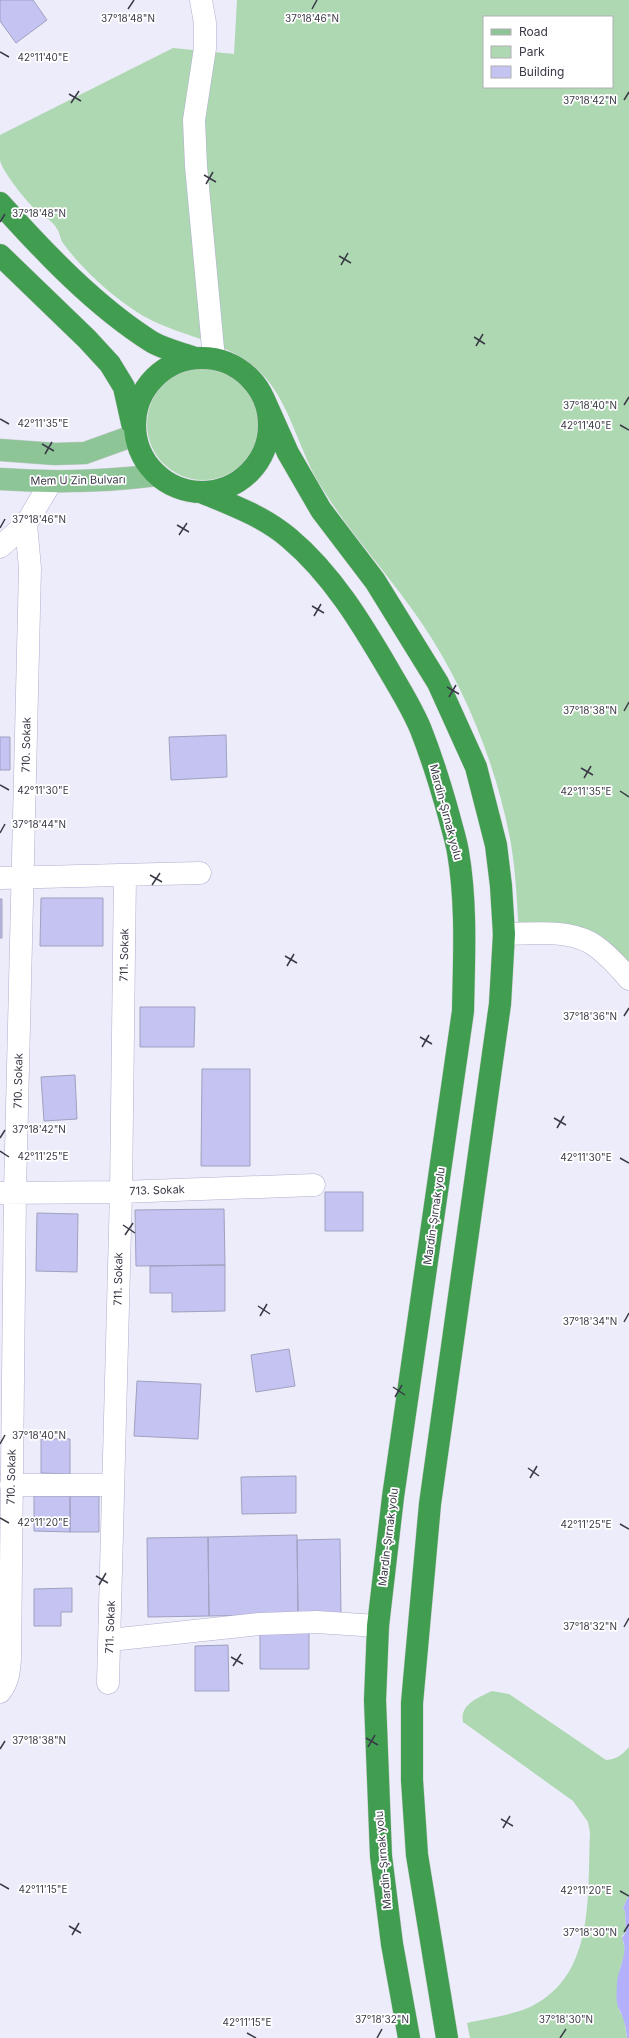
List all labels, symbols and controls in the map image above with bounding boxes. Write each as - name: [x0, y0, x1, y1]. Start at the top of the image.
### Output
- text: 37°18'48"N: [101, 12, 155, 24]
- text: 37°18'46"N: [285, 12, 339, 24]
- legend: [483, 16, 613, 88]
- text: Road: [519, 24, 548, 39]
- text: Park: [519, 44, 545, 59]
- text: 42°11'40"E: [17, 51, 69, 63]
- text: Building: [519, 64, 564, 79]
- text: 37°18'42"N: [563, 94, 617, 106]
- text: 37°18'48"N: [12, 207, 66, 219]
- text: 37°18'40"N: [563, 399, 617, 411]
- text: 42°11'35"E: [17, 417, 69, 429]
- text: 42°11'40"E: [560, 419, 612, 431]
- street label: Mem U Zin Bulvarı: [30, 472, 126, 488]
- text: 37°18'46"N: [12, 513, 66, 525]
- text: 37°18'38"N: [563, 704, 617, 716]
- street label: 710. Sokak: [19, 717, 33, 773]
- street label: Mardin-Şırnak yolu: [426, 763, 466, 861]
- text: 42°11'30"E: [17, 784, 69, 796]
- text: 42°11'35"E: [560, 785, 612, 797]
- text: 37°18'44"N: [12, 818, 66, 830]
- street label: 711. Sokak: [117, 928, 131, 982]
- text: 37°18'36"N: [563, 1010, 617, 1022]
- street label: 710. Sokak: [11, 1053, 25, 1109]
- text: 37°18'42"N: [12, 1123, 66, 1135]
- text: 42°11'25"E: [17, 1150, 69, 1162]
- text: 42°11'30"E: [560, 1151, 612, 1163]
- street label: Mardin-Şırnak yolu: [420, 1166, 448, 1266]
- street label: 713. Sokak: [129, 1182, 185, 1198]
- street label: 711. Sokak: [111, 1252, 125, 1306]
- text: 37°18'34"N: [563, 1315, 617, 1327]
- text: 37°18'40"N: [12, 1429, 66, 1441]
- street label: 710. Sokak: [4, 1449, 18, 1505]
- street label: Mardin-Şırnak yolu: [375, 1487, 401, 1587]
- text: 42°11'20"E: [17, 1516, 69, 1528]
- text: 42°11'25"E: [560, 1518, 612, 1530]
- street label: 711. Sokak: [102, 1600, 118, 1654]
- text: 37°18'32"N: [563, 1620, 617, 1632]
- text: 37°18'38"N: [12, 1734, 66, 1746]
- street label: Mardin-Şırnak yolu: [372, 1810, 394, 1910]
- text: 42°11'15"E: [18, 1883, 68, 1895]
- text: 42°11'20"E: [560, 1884, 612, 1896]
- text: 37°18'30"N: [563, 1926, 617, 1938]
- text: 37°18'32"N: [355, 2013, 409, 2025]
- text: 37°18'30"N: [539, 2013, 593, 2025]
- text: 42°11'15"E: [222, 2016, 272, 2028]

